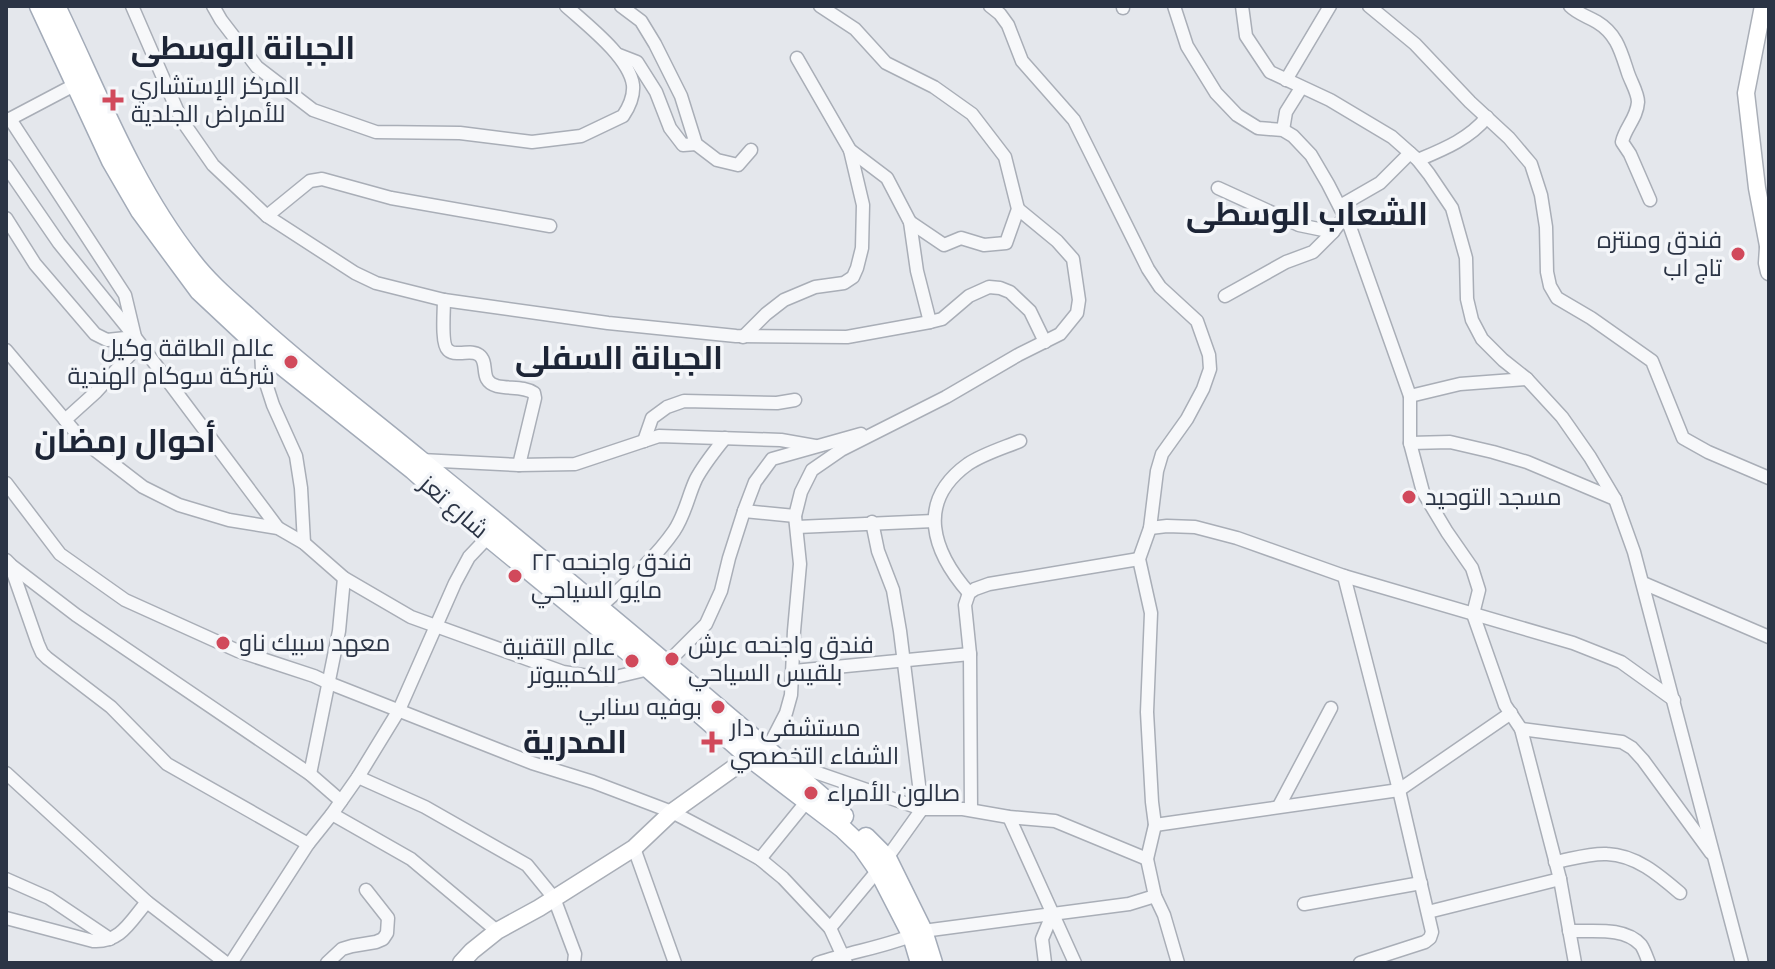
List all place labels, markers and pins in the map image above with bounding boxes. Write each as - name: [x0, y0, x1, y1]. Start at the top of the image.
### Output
- place label: المركز الإستشاري للأمراض الجلدية: [131, 70, 300, 128]
- marker: المركز الإستشاري للأمراض الجلدية: [102, 89, 124, 111]
- place label: فندق ومنتزه تاج اب: [1597, 224, 1723, 284]
- marker: فندق ومنتزه تاج اب: [1729, 245, 1747, 263]
- place label: عالم الطاقة وكيل شركة سوكام الهندية: [68, 332, 275, 392]
- marker: عالم الطاقة وكيل شركة سوكام الهندية: [282, 353, 300, 371]
- place label: مسجد التوحيد: [1425, 481, 1562, 510]
- marker: مسجد التوحيد: [1400, 488, 1418, 506]
- place label: فندق واجنحه ٢٢ مايو السياحي: [531, 546, 692, 609]
- marker: فندق واجنحه ٢٢ مايو السياحي: [506, 567, 524, 585]
- place label: معهد سبيك ناو: [239, 627, 391, 657]
- place label: فندق واجنحه عرش بلقيس السياحي: [688, 629, 874, 692]
- place label: عالم التقنية للكمبيوتر: [503, 631, 616, 688]
- marker: معهد سبيك ناو: [214, 634, 232, 652]
- marker: فندق واجنحه عرش بلقيس السياحي: [663, 650, 681, 668]
- marker: عالم التقنية للكمبيوتر: [623, 652, 641, 670]
- place label: بوفيه سنابي: [579, 691, 702, 726]
- marker: بوفيه سنابي: [709, 698, 727, 716]
- place label: مستشفى دار الشفاء التخصصي: [728, 712, 899, 774]
- marker: مستشفى دار الشفاء التخصصي: [701, 731, 723, 753]
- place label: صالون الأمراء: [827, 777, 960, 807]
- marker: صالون الأمراء: [802, 784, 820, 802]

